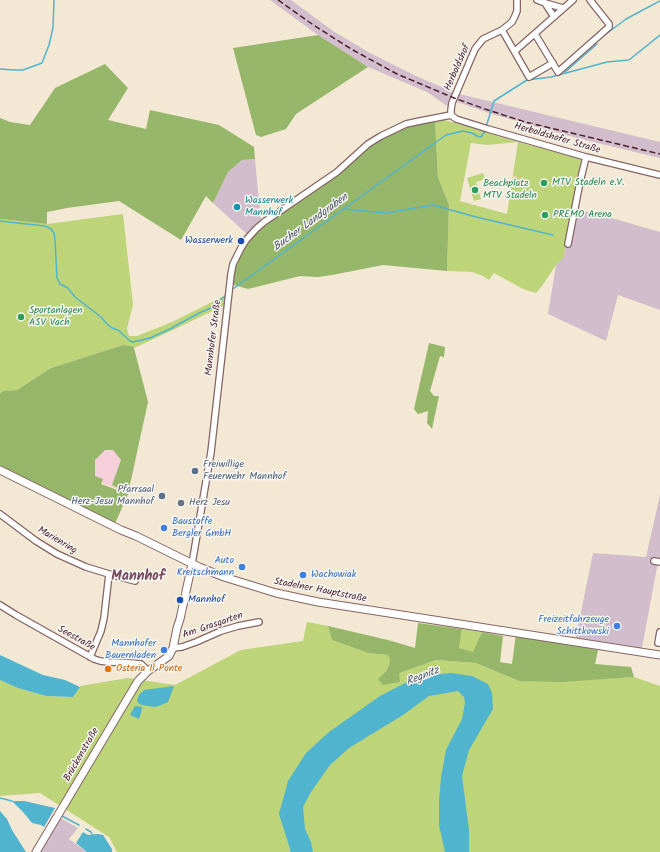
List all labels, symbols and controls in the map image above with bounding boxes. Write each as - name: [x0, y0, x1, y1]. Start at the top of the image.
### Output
- street label: Herboldshof: [442, 43, 474, 93]
- street label: Herboldshofer Straße: [513, 121, 601, 157]
- place label: MTV Stadeln e.V.: [552, 177, 624, 189]
- place label: Beachplatz MTV Stadeln: [483, 178, 537, 202]
- marker: MTV Stadeln e.V.: [539, 178, 549, 188]
- marker: Beachplatz MTV Stadeln: [470, 185, 480, 195]
- water label: Bucher Landgraben: [271, 191, 351, 255]
- place label: Wasserwerk Mannhof: [245, 195, 293, 218]
- marker: Wasserwerk Mannhof: [232, 202, 242, 212]
- place label: PREMO Arena: [553, 209, 612, 221]
- marker: PREMO Arena: [540, 210, 550, 220]
- place label: Wasserwerk: [185, 235, 233, 247]
- marker: Wasserwerk: [236, 236, 246, 246]
- street label: Mannhofer Straße: [203, 299, 225, 377]
- place label: Sportanlagen ASV Vach: [29, 305, 83, 328]
- marker: Sportanlagen ASV Vach: [16, 312, 26, 322]
- place label: Freiwillige Feuerwehr Mannhof: [203, 459, 286, 482]
- marker: Freiwillige Feuerwehr Mannhof: [190, 466, 200, 476]
- place label: Pfarrsaal Herz-Jesu Mannhof: [71, 484, 154, 508]
- marker: Pfarrsaal Herz-Jesu Mannhof: [157, 491, 167, 501]
- place label: Herz Jesu: [189, 497, 230, 509]
- marker: Herz Jesu: [176, 498, 186, 508]
- place label: Baustoffe Bergler GmbH: [172, 516, 231, 540]
- marker: Baustoffe Bergler GmbH: [159, 523, 169, 533]
- street label: Marienring: [35, 525, 79, 557]
- place label: Auto Kreitschmann: [177, 555, 234, 578]
- marker: Auto Kreitschmann: [237, 562, 247, 572]
- place label: Wachowiak: [311, 569, 356, 581]
- district label: Mannhof: [111, 570, 165, 586]
- marker: Wachowiak: [298, 570, 308, 580]
- street label: Stadelner Hauptstraße: [273, 576, 367, 606]
- place label: Mannhof: [188, 594, 225, 606]
- marker: Mannhof: [175, 595, 185, 605]
- street label: Am Grasgarten: [181, 610, 245, 642]
- place label: Freizeitfahrzeuge Schittkowski: [538, 614, 609, 638]
- marker: Freizeitfahrzeuge Schittkowski: [612, 621, 622, 631]
- street label: Seestraße: [55, 624, 97, 654]
- place label: Mannhofer Bauernladen: [105, 638, 156, 662]
- marker: Mannhofer Bauernladen: [159, 645, 169, 655]
- place label: Osteria Il Ponte: [116, 663, 182, 675]
- marker: Osteria Il Ponte: [103, 664, 113, 674]
- water label: Regnitz: [405, 665, 441, 689]
- street label: Brückenstraße: [62, 726, 102, 784]

